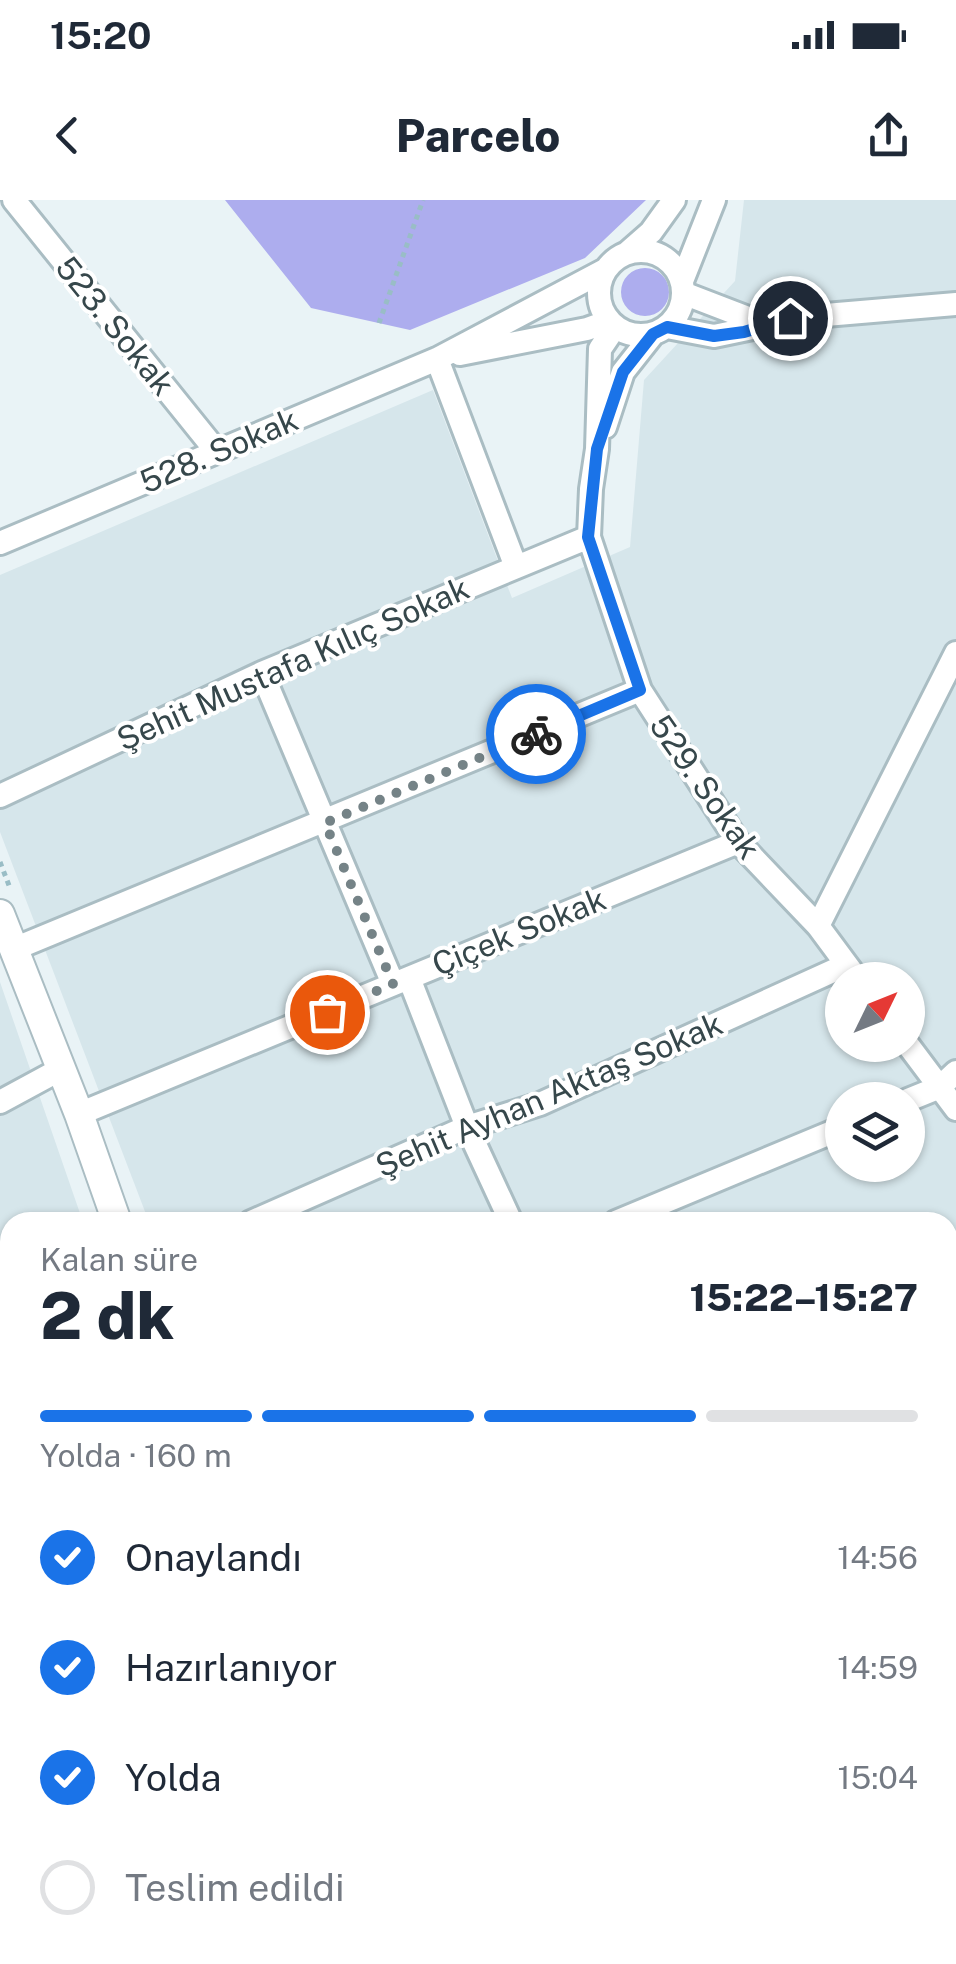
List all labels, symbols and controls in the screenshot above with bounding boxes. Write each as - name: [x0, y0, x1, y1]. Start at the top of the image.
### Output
- text: 15:20: [50, 13, 152, 58]
- icon: back: [40, 108, 95, 163]
- icon: share: [861, 108, 916, 163]
- text: Parcelo: [396, 109, 560, 162]
- street label: 523. Sokak: [48, 249, 182, 402]
- pin: [748, 276, 833, 361]
- icon: home: [763, 291, 818, 346]
- street label: 528. Sokak: [134, 401, 303, 500]
- street label: Şehit Mustafa Kılıç Sokak: [111, 569, 474, 758]
- courier: [486, 684, 586, 784]
- icon: bike: [509, 707, 564, 762]
- street label: 529. Sokak: [642, 708, 768, 866]
- street label: Çiçek Sokak: [427, 880, 611, 983]
- north arrow: [825, 962, 925, 1062]
- map controls: [825, 962, 925, 1182]
- pin: [285, 970, 370, 1055]
- icon: bag: [300, 985, 355, 1040]
- street label: Şehit Ayhan Aktaş Sokak: [370, 1005, 728, 1184]
- button: layers: [825, 1082, 925, 1182]
- text: Kalan süre: [40, 1241, 198, 1278]
- text: 15:22–15:27: [689, 1275, 918, 1320]
- text: 2 dk: [40, 1277, 175, 1354]
- text: Yolda · 160 m: [40, 1437, 232, 1474]
- icon: check: [40, 1530, 95, 1585]
- text: Onaylandı: [125, 1535, 302, 1580]
- text: 14:56: [837, 1539, 918, 1576]
- icon: check: [40, 1640, 95, 1695]
- text: Hazırlanıyor: [125, 1645, 337, 1690]
- text: 14:59: [837, 1649, 918, 1686]
- icon: check: [40, 1750, 95, 1805]
- text: Yolda: [125, 1755, 221, 1800]
- text: 15:04: [838, 1759, 918, 1796]
- text: Teslim edildi: [125, 1865, 344, 1910]

